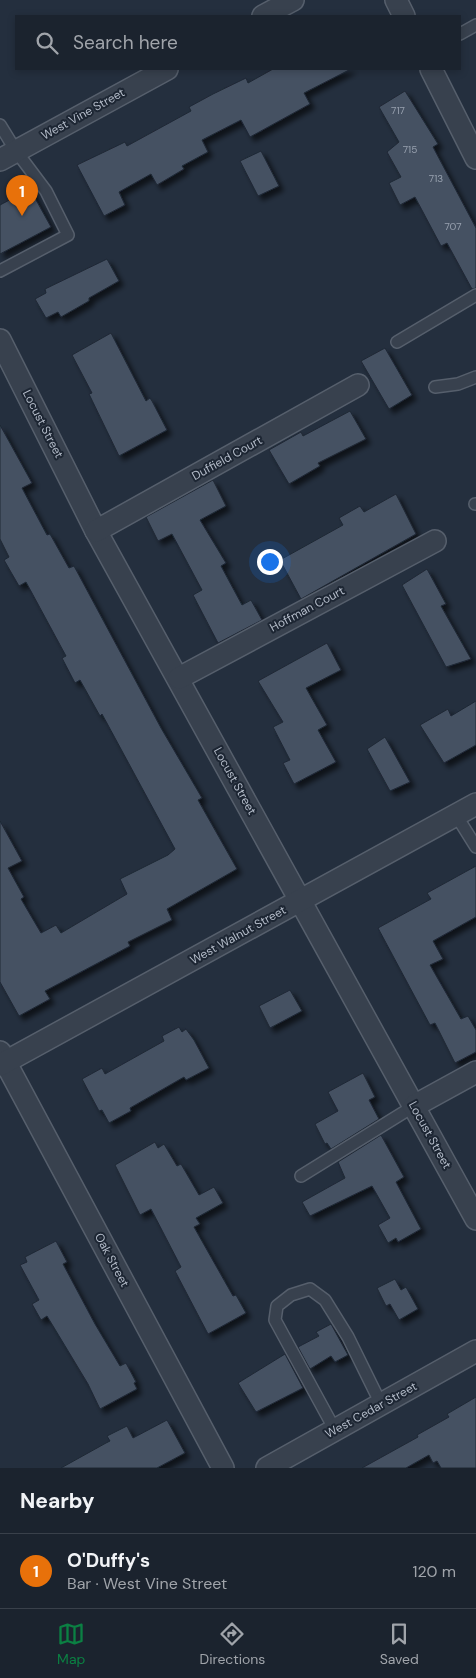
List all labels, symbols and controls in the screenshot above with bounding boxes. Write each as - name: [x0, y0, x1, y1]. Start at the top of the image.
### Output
- search box: [15, 15, 461, 70]
- icon: search: [33, 29, 61, 57]
- text: Search here: [73, 30, 178, 55]
- street label: West Vine Street: [38, 84, 128, 144]
- house number: 717: [391, 104, 405, 117]
- house number: 715: [403, 143, 417, 156]
- house number: 713: [429, 172, 443, 185]
- pin: 1: [6, 175, 38, 216]
- house number: 707: [444, 220, 462, 233]
- street label: Locust Street: [19, 387, 67, 461]
- street label: Duffield Court: [189, 432, 265, 484]
- your location: [257, 549, 283, 575]
- street label: Hoffman Court: [267, 582, 347, 635]
- street label: Locust Street: [210, 745, 260, 818]
- street label: West Walnut Street: [187, 902, 289, 968]
- street label: Locust Street: [405, 1099, 455, 1172]
- street label: Oak Street: [91, 1230, 133, 1290]
- street label: West Cedar Street: [322, 1378, 420, 1442]
- text: Nearby: [20, 1487, 94, 1515]
- text: O'Duffy's: [67, 1548, 150, 1573]
- text: 1: [33, 1561, 39, 1582]
- text: 120 m: [412, 1561, 456, 1582]
- text: Bar · West Vine Street: [67, 1573, 227, 1594]
- tab: Map: [57, 1620, 85, 1668]
- tab: Directions: [200, 1620, 265, 1668]
- tab: Saved: [380, 1620, 419, 1668]

